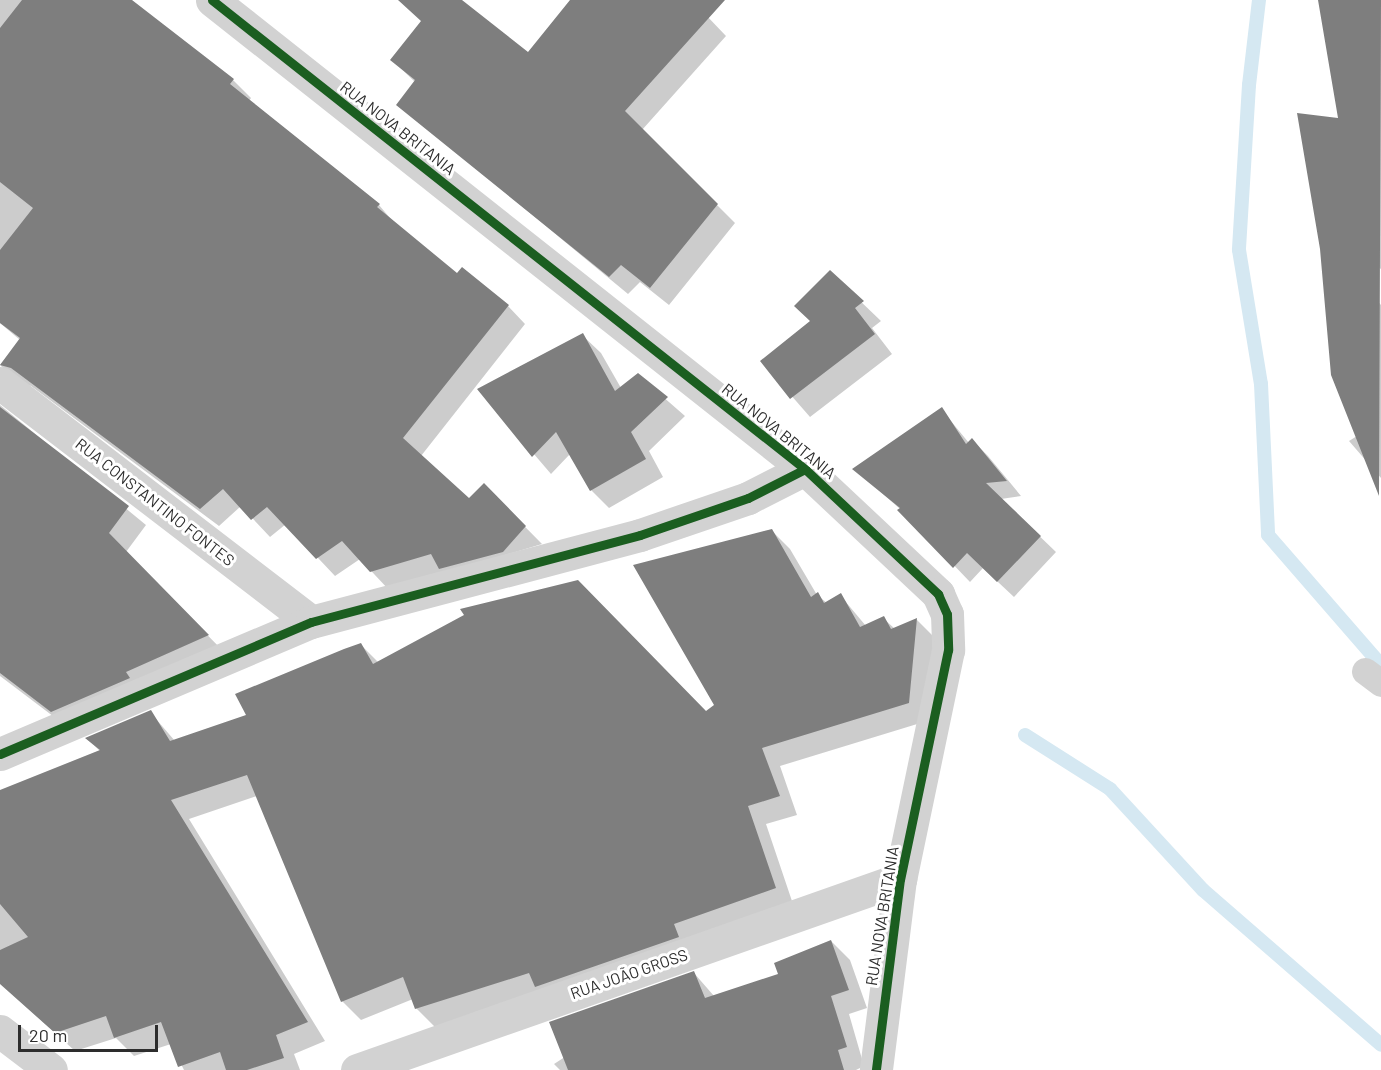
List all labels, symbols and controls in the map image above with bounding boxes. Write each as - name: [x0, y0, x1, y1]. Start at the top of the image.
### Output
- street label: RUA NOVA BRITANIA: [337, 77, 459, 179]
- street label: RUA NOVA BRITANIA: [718, 379, 840, 483]
- street label: RUA CONSTANTINO FONTES: [72, 434, 238, 570]
- street label: RUA NOVA BRITANIA: [861, 845, 903, 987]
- street label: RUA JOÃO GROSS: [568, 945, 690, 1003]
- scale bar: [21, 1013, 160, 1051]
- text: 20 m: [29, 1024, 67, 1046]

